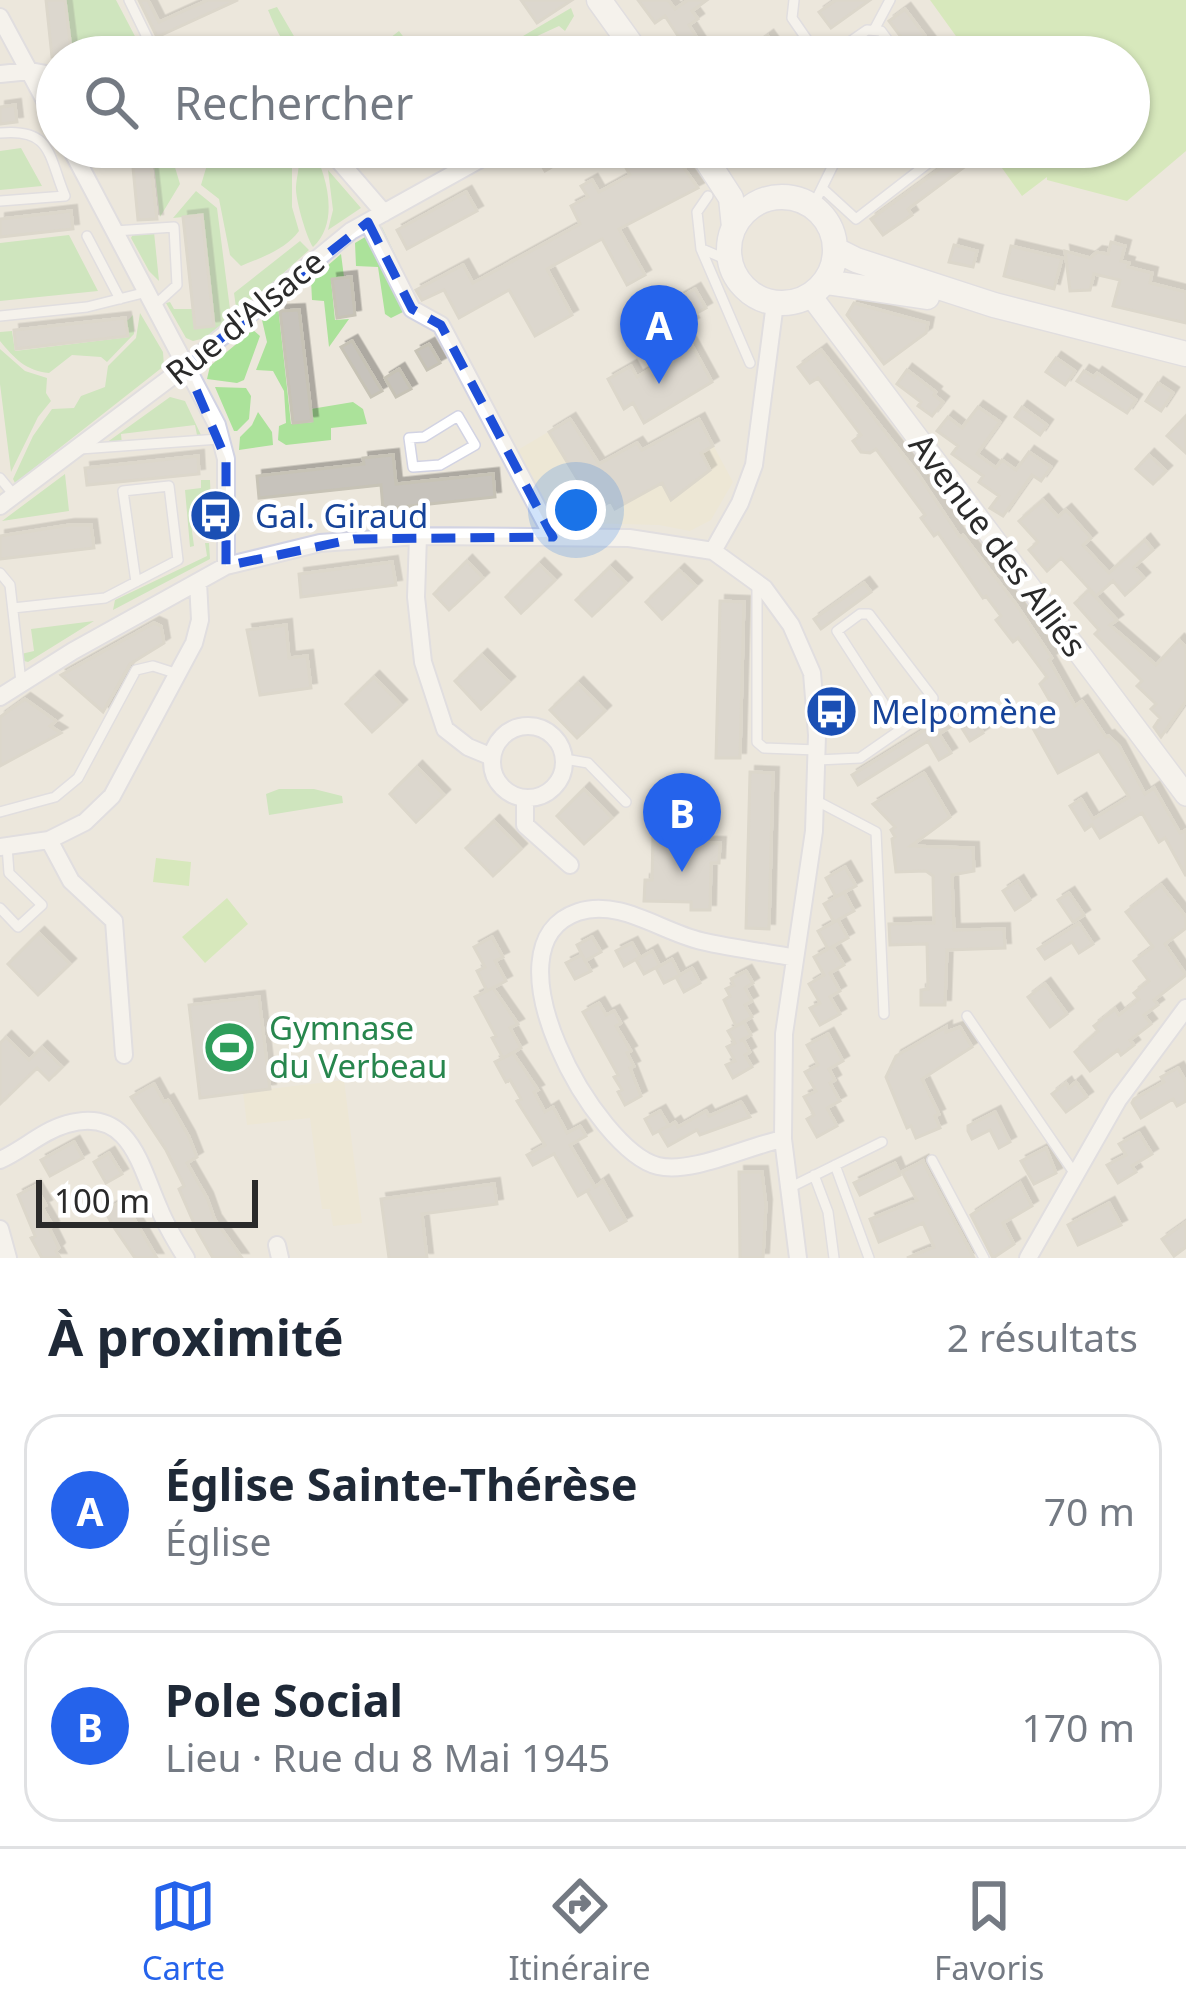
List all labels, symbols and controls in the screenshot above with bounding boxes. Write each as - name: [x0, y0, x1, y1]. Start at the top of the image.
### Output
- search box: [36, 36, 1150, 168]
- icon: search: [78, 69, 144, 135]
- text: Rechercher: [174, 72, 413, 133]
- street label: Rue d'Alsace: [156, 239, 333, 394]
- pin: A: [620, 285, 698, 384]
- street label: Avenue des Alliés: [900, 424, 1097, 666]
- your location: [546, 480, 606, 540]
- bus stop icon: Gal. Giraud: [188, 488, 244, 544]
- place label: Gal. Giraud: [255, 493, 428, 538]
- bus stop icon: Melpomène: [804, 684, 860, 740]
- place label: Melpomène: [871, 689, 1057, 734]
- pin: B: [643, 773, 721, 872]
- place label: Gymnase du Verbeau: [269, 1005, 447, 1088]
- sports icon: Gymnase du Verbeau: [202, 1019, 258, 1075]
- scale bar: [36, 1174, 258, 1227]
- text: 100 m: [54, 1178, 150, 1223]
- text: À proximité: [48, 1301, 344, 1371]
- text: 2 résultats: [947, 1310, 1138, 1363]
- text: Église Sainte-Thérèse: [165, 1453, 638, 1514]
- text: A: [77, 1484, 104, 1537]
- text: 70 m: [1044, 1484, 1135, 1537]
- text: Église: [165, 1514, 271, 1567]
- text: Pole Social: [165, 1669, 403, 1730]
- text: B: [77, 1700, 103, 1753]
- text: 170 m: [1021, 1700, 1135, 1753]
- text: Lieu · Rue du 8 Mai 1945: [165, 1730, 610, 1783]
- tab: Carte: [142, 1873, 225, 1990]
- tab: Itinéraire: [509, 1873, 651, 1990]
- tab: Favoris: [934, 1873, 1044, 1990]

